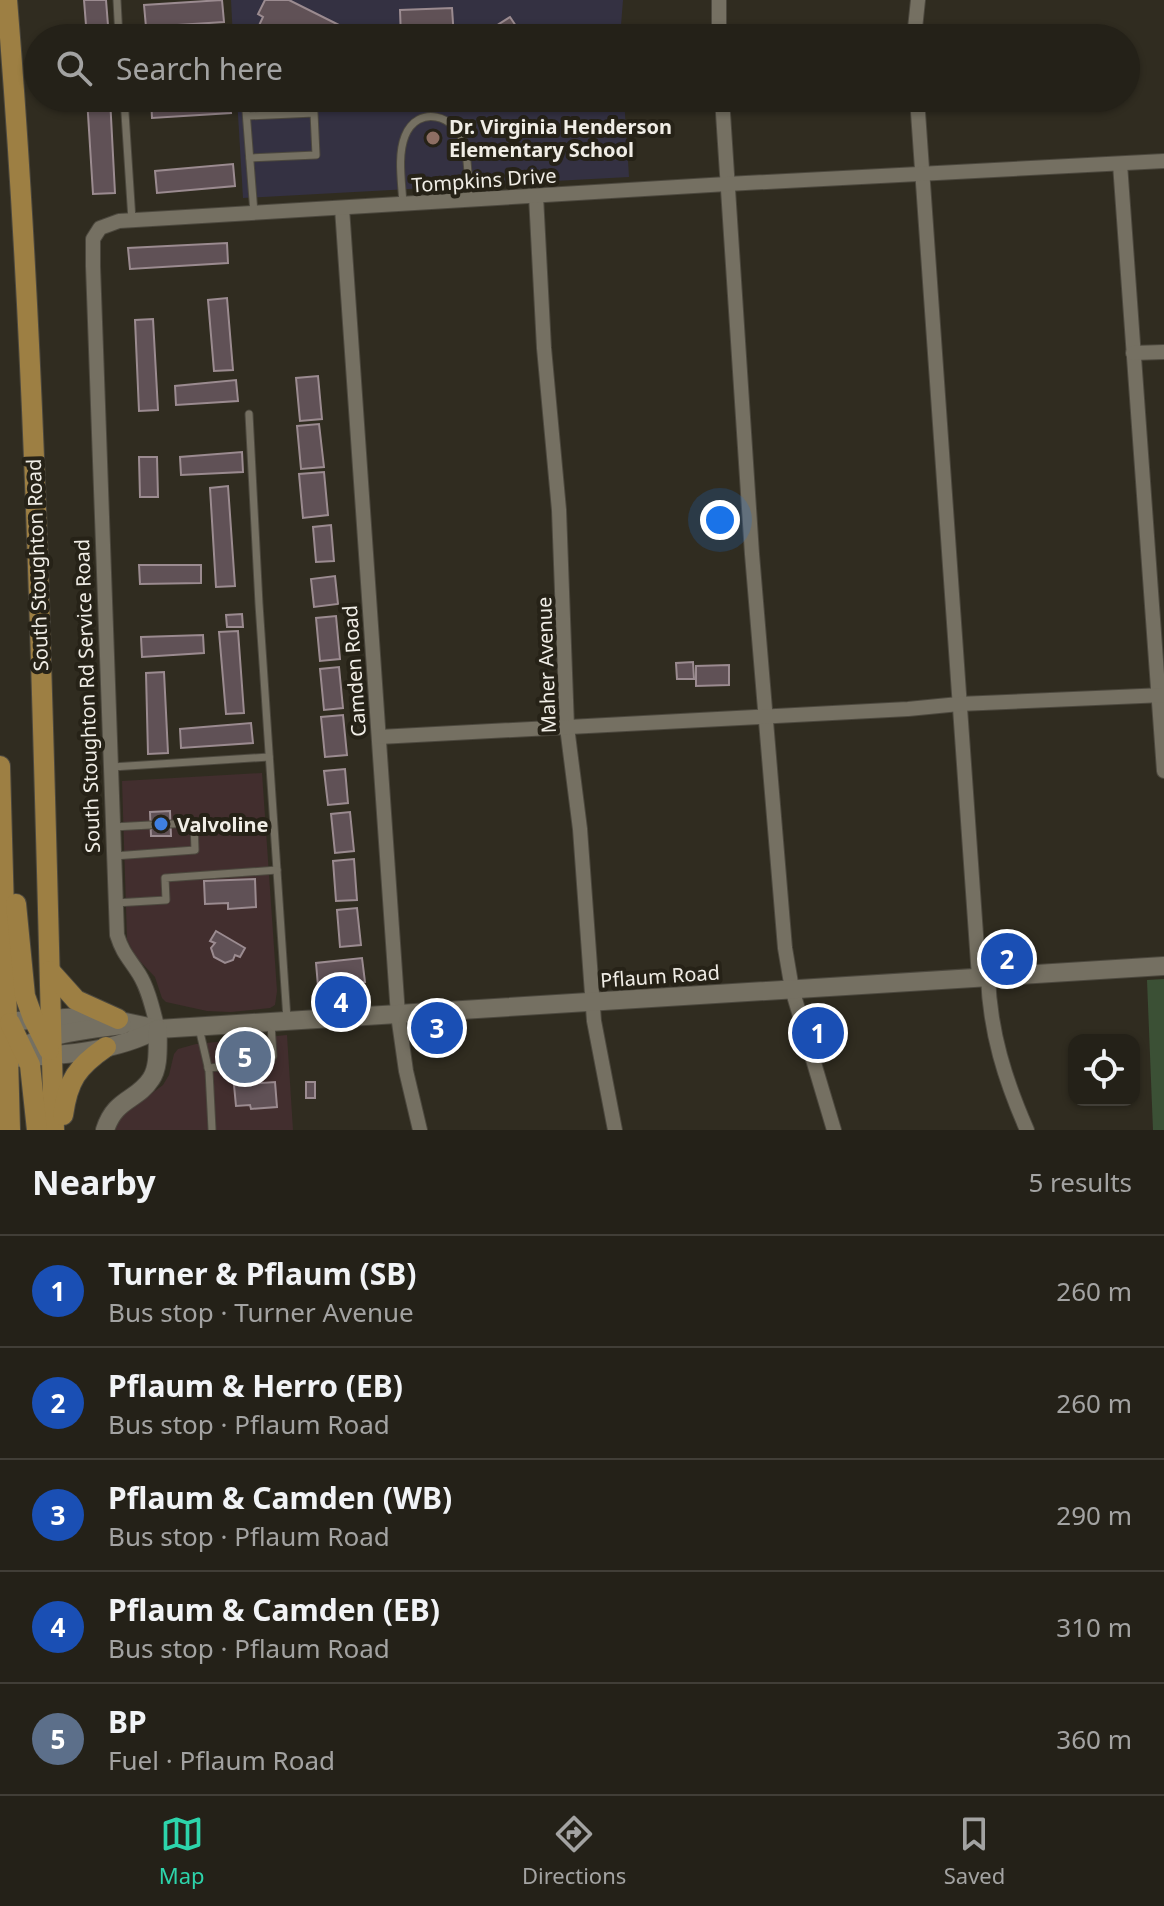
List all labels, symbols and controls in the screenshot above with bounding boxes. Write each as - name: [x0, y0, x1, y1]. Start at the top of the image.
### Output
- search box: [24, 24, 1140, 112]
- icon: search: [52, 46, 96, 90]
- text: Search here: [116, 48, 283, 89]
- place label: Dr. Virginia Henderson Elementary School: [449, 113, 672, 163]
- marker: Dr. Virginia Henderson Elementary School: [424, 129, 442, 147]
- street label: Tompkins Drive: [411, 161, 557, 199]
- street label: South Stoughton Road: [20, 458, 54, 672]
- your location: [700, 500, 740, 540]
- street label: South Stoughton Rd Service Road: [68, 538, 106, 854]
- street label: Maher Avenue: [530, 596, 562, 734]
- street label: Camden Road: [336, 604, 372, 738]
- place label: Valvoline: [177, 811, 268, 838]
- marker: Valvoline: [152, 815, 170, 833]
- pin: 2: [981, 929, 1033, 989]
- street label: Pflaum Road: [599, 958, 721, 994]
- pin: 4: [315, 972, 367, 1032]
- pin: 3: [411, 998, 463, 1058]
- pin: 1: [792, 1003, 844, 1063]
- pin: 5: [219, 1027, 271, 1087]
- map controls: [1068, 1034, 1140, 1106]
- button: locate: [1068, 1034, 1140, 1106]
- text: Nearby: [32, 1159, 156, 1205]
- text: 5 results: [1028, 1164, 1132, 1200]
- text: Turner & Pflaum (SB): [108, 1253, 416, 1294]
- text: 1: [51, 1273, 65, 1309]
- text: 260 m: [1056, 1273, 1132, 1309]
- text: Bus stop · Turner Avenue: [108, 1294, 414, 1330]
- text: Pflaum & Herro (EB): [108, 1365, 403, 1406]
- text: 2: [51, 1385, 65, 1421]
- text: 260 m: [1056, 1385, 1132, 1421]
- text: Bus stop · Pflaum Road: [108, 1406, 390, 1442]
- text: Pflaum & Camden (WB): [108, 1477, 452, 1518]
- text: 3: [51, 1497, 65, 1533]
- text: 290 m: [1056, 1497, 1132, 1533]
- text: Bus stop · Pflaum Road: [108, 1518, 390, 1554]
- text: Pflaum & Camden (EB): [108, 1589, 440, 1630]
- text: 4: [51, 1609, 65, 1645]
- text: 310 m: [1056, 1609, 1132, 1645]
- text: Bus stop · Pflaum Road: [108, 1630, 390, 1666]
- text: BP: [108, 1701, 147, 1742]
- text: 5: [51, 1721, 65, 1757]
- text: 360 m: [1056, 1721, 1132, 1757]
- text: Fuel · Pflaum Road: [108, 1742, 335, 1778]
- tab: Map: [159, 1812, 205, 1890]
- tab: Directions: [522, 1812, 626, 1890]
- tab: Saved: [944, 1812, 1005, 1890]

